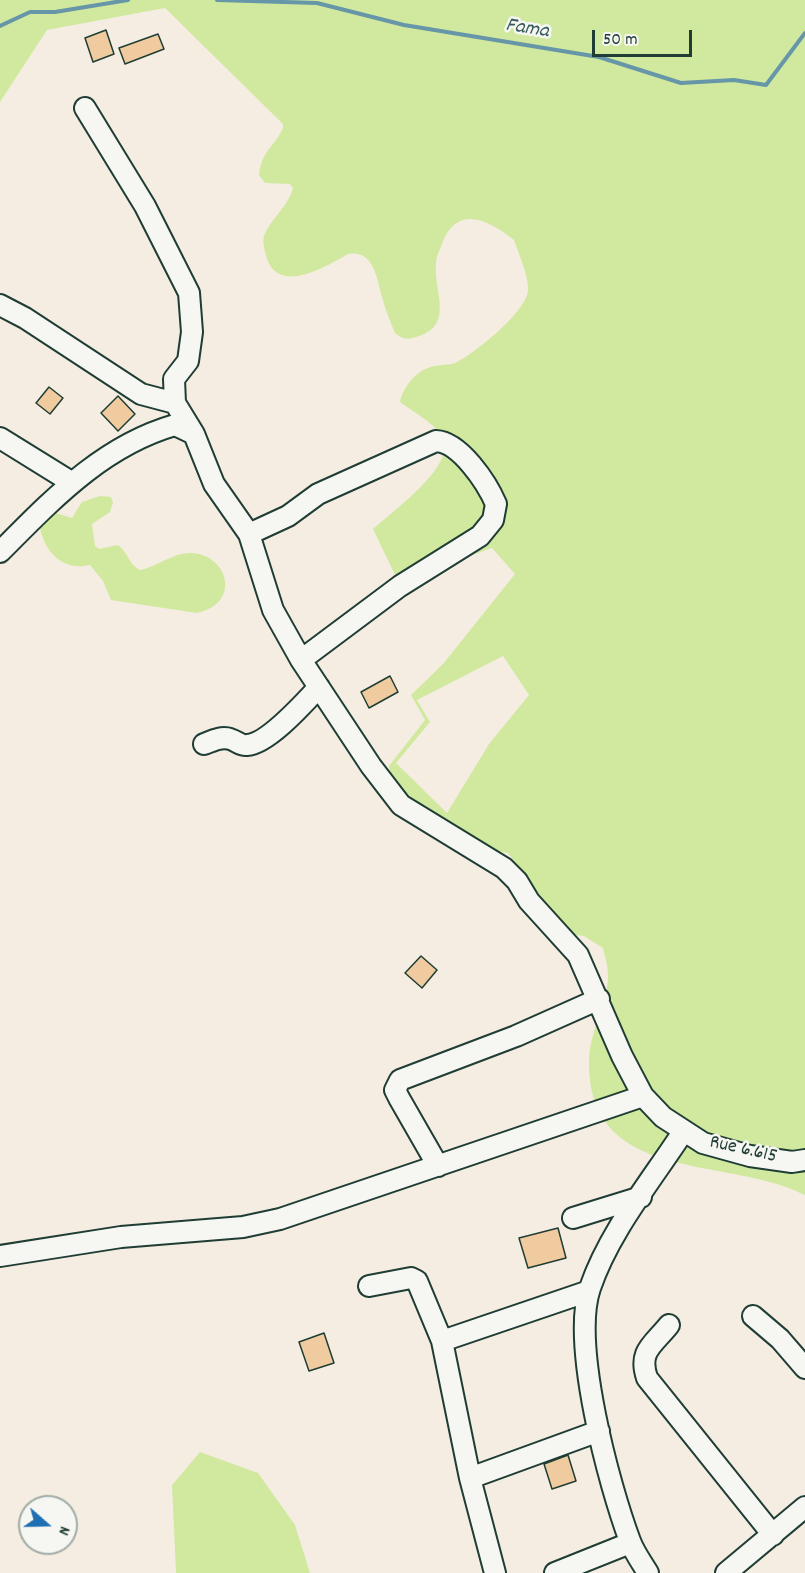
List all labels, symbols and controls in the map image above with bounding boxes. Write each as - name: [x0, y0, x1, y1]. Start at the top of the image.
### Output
- water label: Fama: [504, 14, 550, 46]
- scale bar: [595, 18, 696, 56]
- text: 50 m: [603, 28, 638, 53]
- street label: Rue 6.615: [707, 1132, 779, 1170]
- north arrow: [18, 1495, 78, 1555]
- text: N: [51, 1523, 76, 1538]

